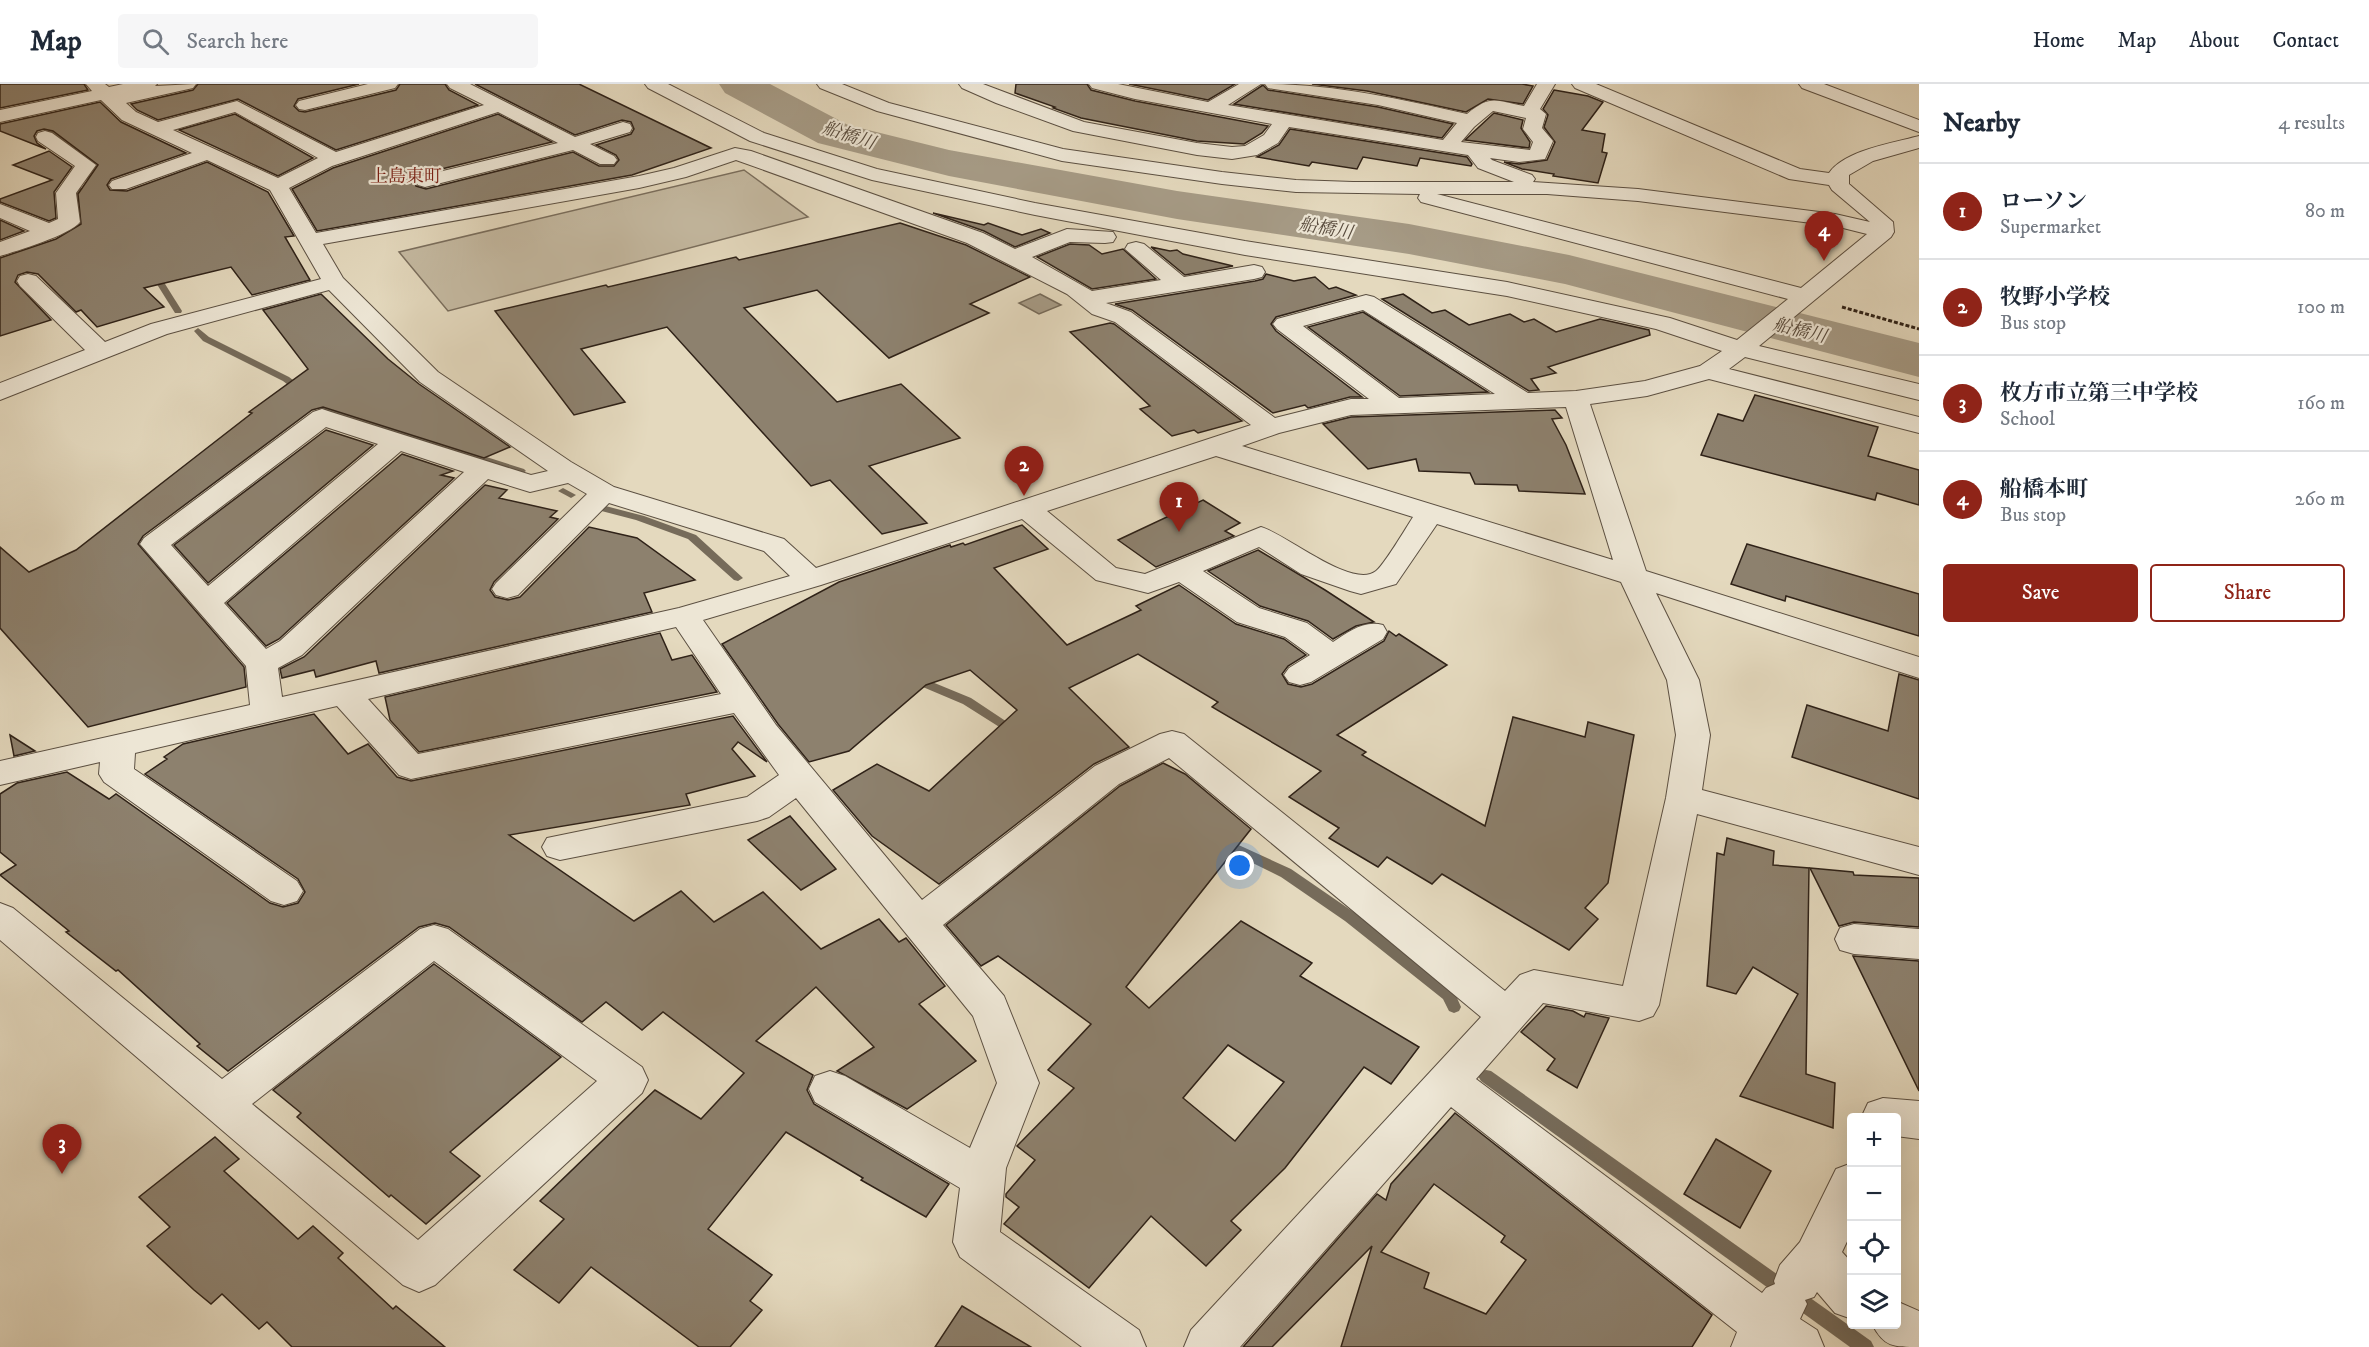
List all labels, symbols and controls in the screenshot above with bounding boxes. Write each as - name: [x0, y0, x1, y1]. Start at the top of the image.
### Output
- search box: [118, 14, 538, 68]
- text: Map: [30, 24, 82, 59]
- icon: search: [139, 25, 172, 58]
- text: Search here: [187, 28, 288, 55]
- text: Home: [2033, 28, 2085, 54]
- text: Map: [2118, 28, 2156, 54]
- text: About: [2189, 28, 2240, 54]
- text: Contact: [2273, 28, 2339, 54]
- text: Nearby: [1943, 107, 2020, 140]
- text: 4 results: [2278, 111, 2345, 136]
- water label: 船橋川: [820, 117, 880, 155]
- district label: 上島東町: [370, 166, 442, 188]
- text: ローソン: [2000, 188, 2087, 215]
- text: 1: [1959, 199, 1966, 224]
- text: 80 m: [2305, 199, 2345, 224]
- pin: 4: [1804, 212, 1844, 261]
- water label: 船橋川: [1297, 213, 1356, 245]
- text: Supermarket: [2000, 215, 2101, 240]
- text: 牧野小学校: [2000, 284, 2110, 311]
- text: 2: [1958, 295, 1967, 320]
- text: 100 m: [2297, 295, 2345, 320]
- text: Bus stop: [2000, 311, 2066, 336]
- water label: 船橋川: [1771, 314, 1831, 349]
- text: 枚方市立第三中学校: [2000, 380, 2198, 407]
- text: 3: [1959, 391, 1966, 416]
- text: 160 m: [2297, 391, 2345, 416]
- text: School: [2000, 407, 2055, 432]
- pin: 2: [1004, 446, 1044, 496]
- text: 船橋本町: [2000, 476, 2088, 503]
- pin: 1: [1160, 482, 1198, 532]
- text: 4: [1957, 487, 1968, 512]
- text: 260 m: [2295, 487, 2345, 512]
- text: Bus stop: [2000, 503, 2066, 528]
- button: Save: [1943, 564, 2138, 622]
- button: Share: [2150, 564, 2345, 622]
- your location: [1225, 851, 1254, 880]
- map controls: [1847, 1113, 1901, 1329]
- button: +: [1847, 1113, 1901, 1167]
- pin: 3: [42, 1124, 82, 1174]
- button: −: [1847, 1167, 1901, 1221]
- button: locate: [1847, 1221, 1901, 1275]
- button: layers: [1847, 1275, 1901, 1329]

